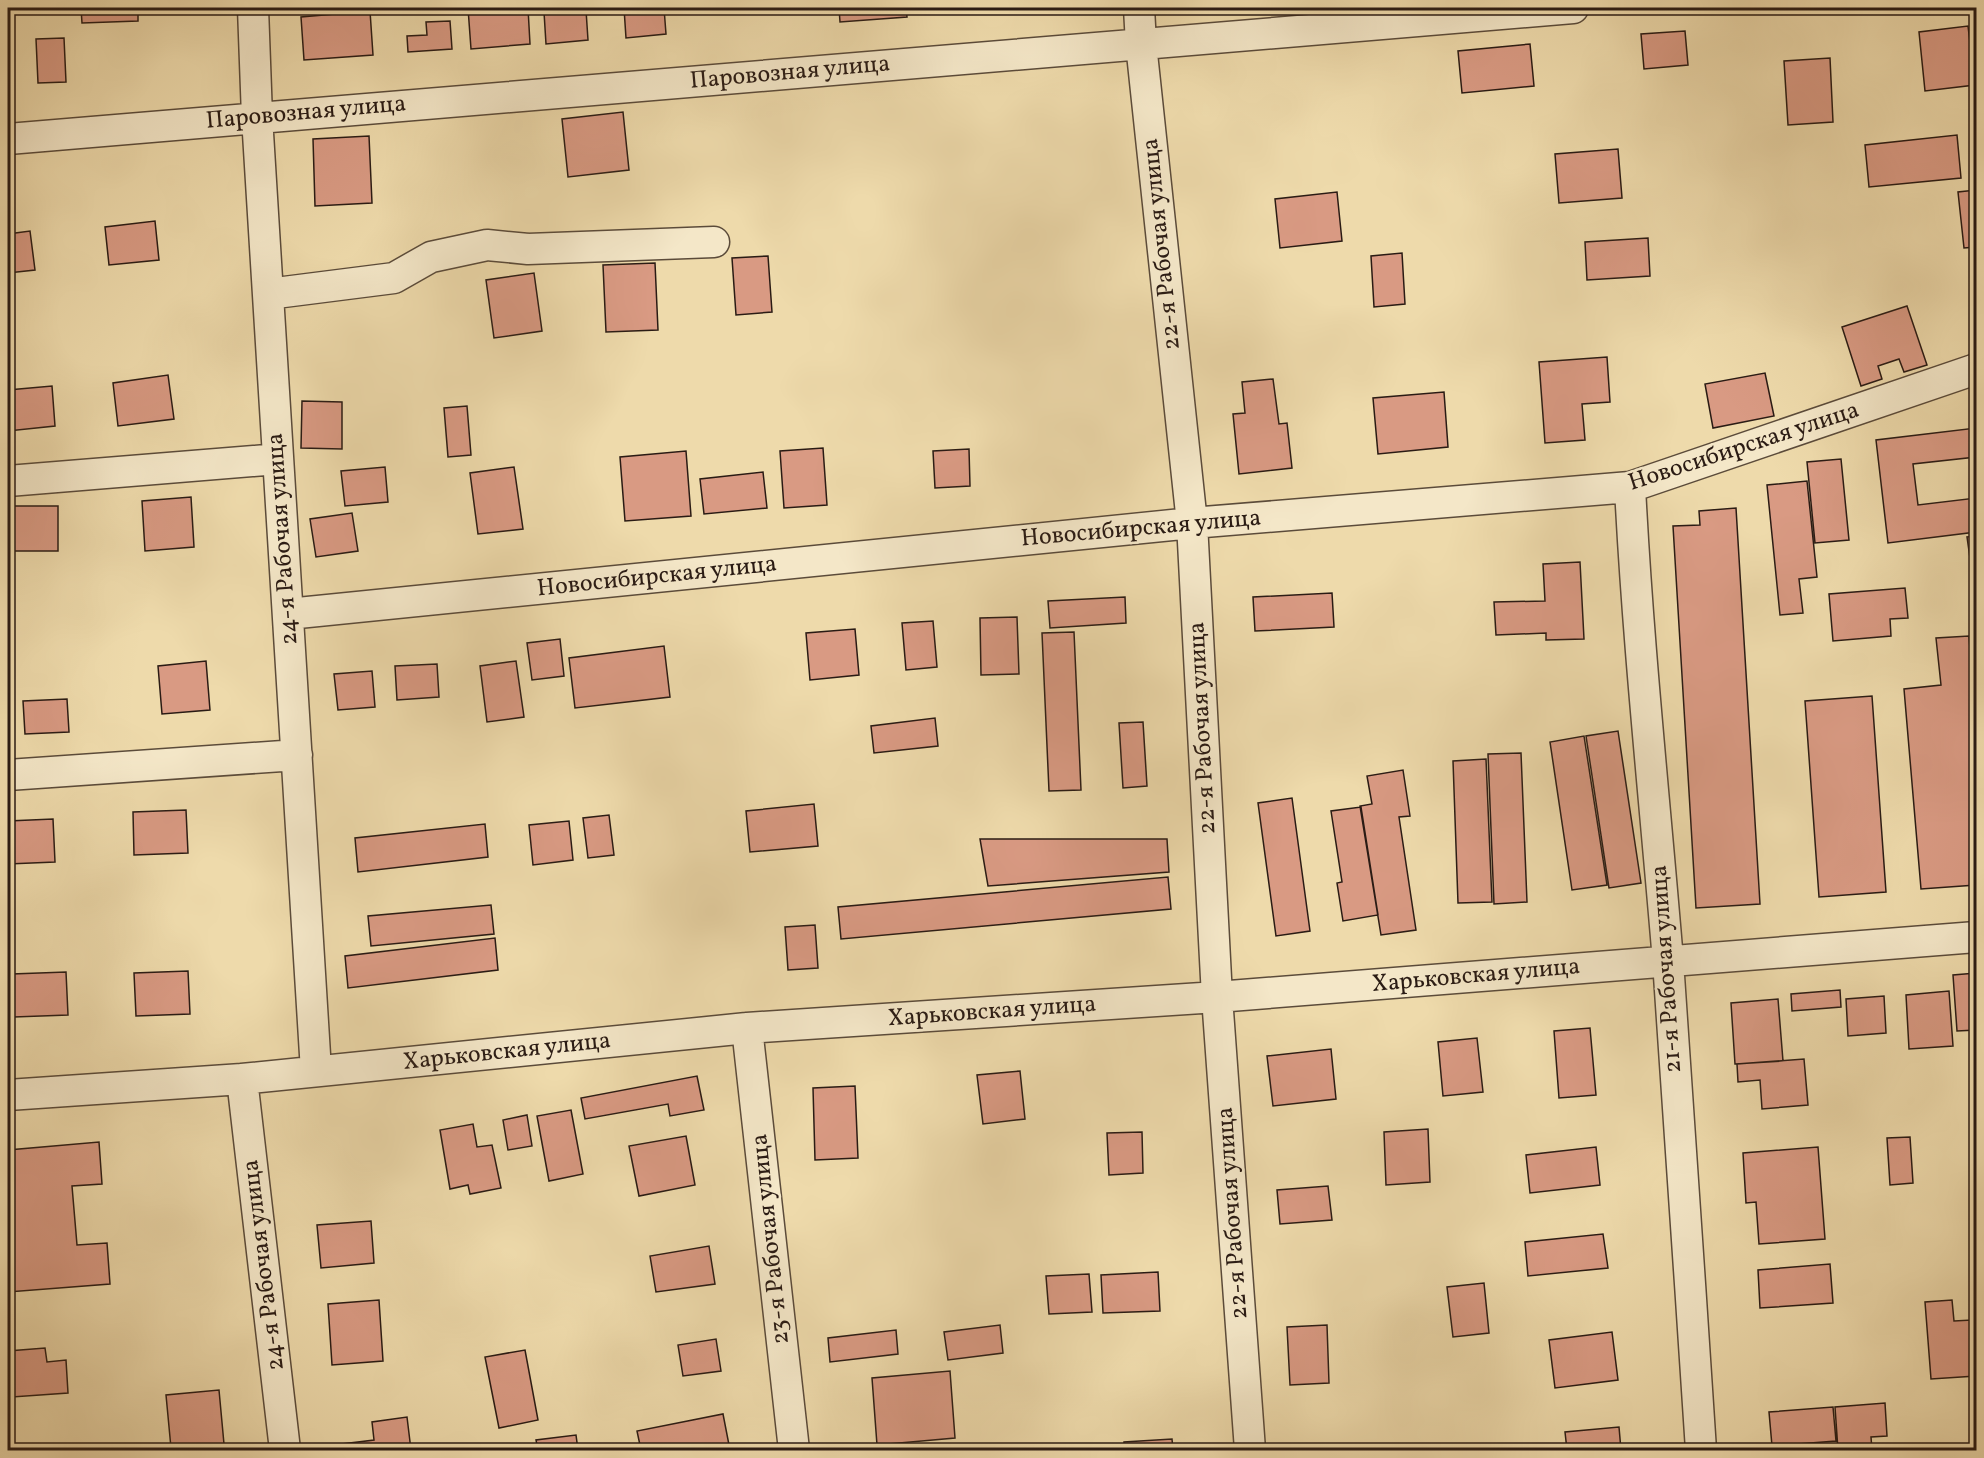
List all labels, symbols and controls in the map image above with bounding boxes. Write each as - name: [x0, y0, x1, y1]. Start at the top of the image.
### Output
- street label: Паровозная улица: [688, 47, 892, 99]
- street label: Паровозная улица: [204, 87, 408, 139]
- street label: 22-я Рабочая улица: [1134, 136, 1190, 352]
- street label: Новосибирская улица: [1624, 394, 1864, 500]
- street label: 24-я Рабочая улица: [259, 432, 307, 646]
- street label: Новосибирская улица: [1019, 502, 1263, 556]
- street label: Новосибирская улица: [535, 547, 779, 607]
- street label: 22-я Рабочая улица: [1180, 621, 1226, 835]
- street label: 21-я Рабочая улица: [1643, 864, 1691, 1074]
- street label: Харьковская улица: [1370, 950, 1582, 1002]
- street label: Харьковская улица: [887, 988, 1097, 1036]
- street label: Харьковская улица: [401, 1024, 613, 1080]
- street label: 22-я Рабочая улица: [1209, 1106, 1257, 1320]
- street label: 23-я Рабочая улица: [743, 1132, 799, 1346]
- street label: 24-я Рабочая улица: [234, 1157, 294, 1373]

